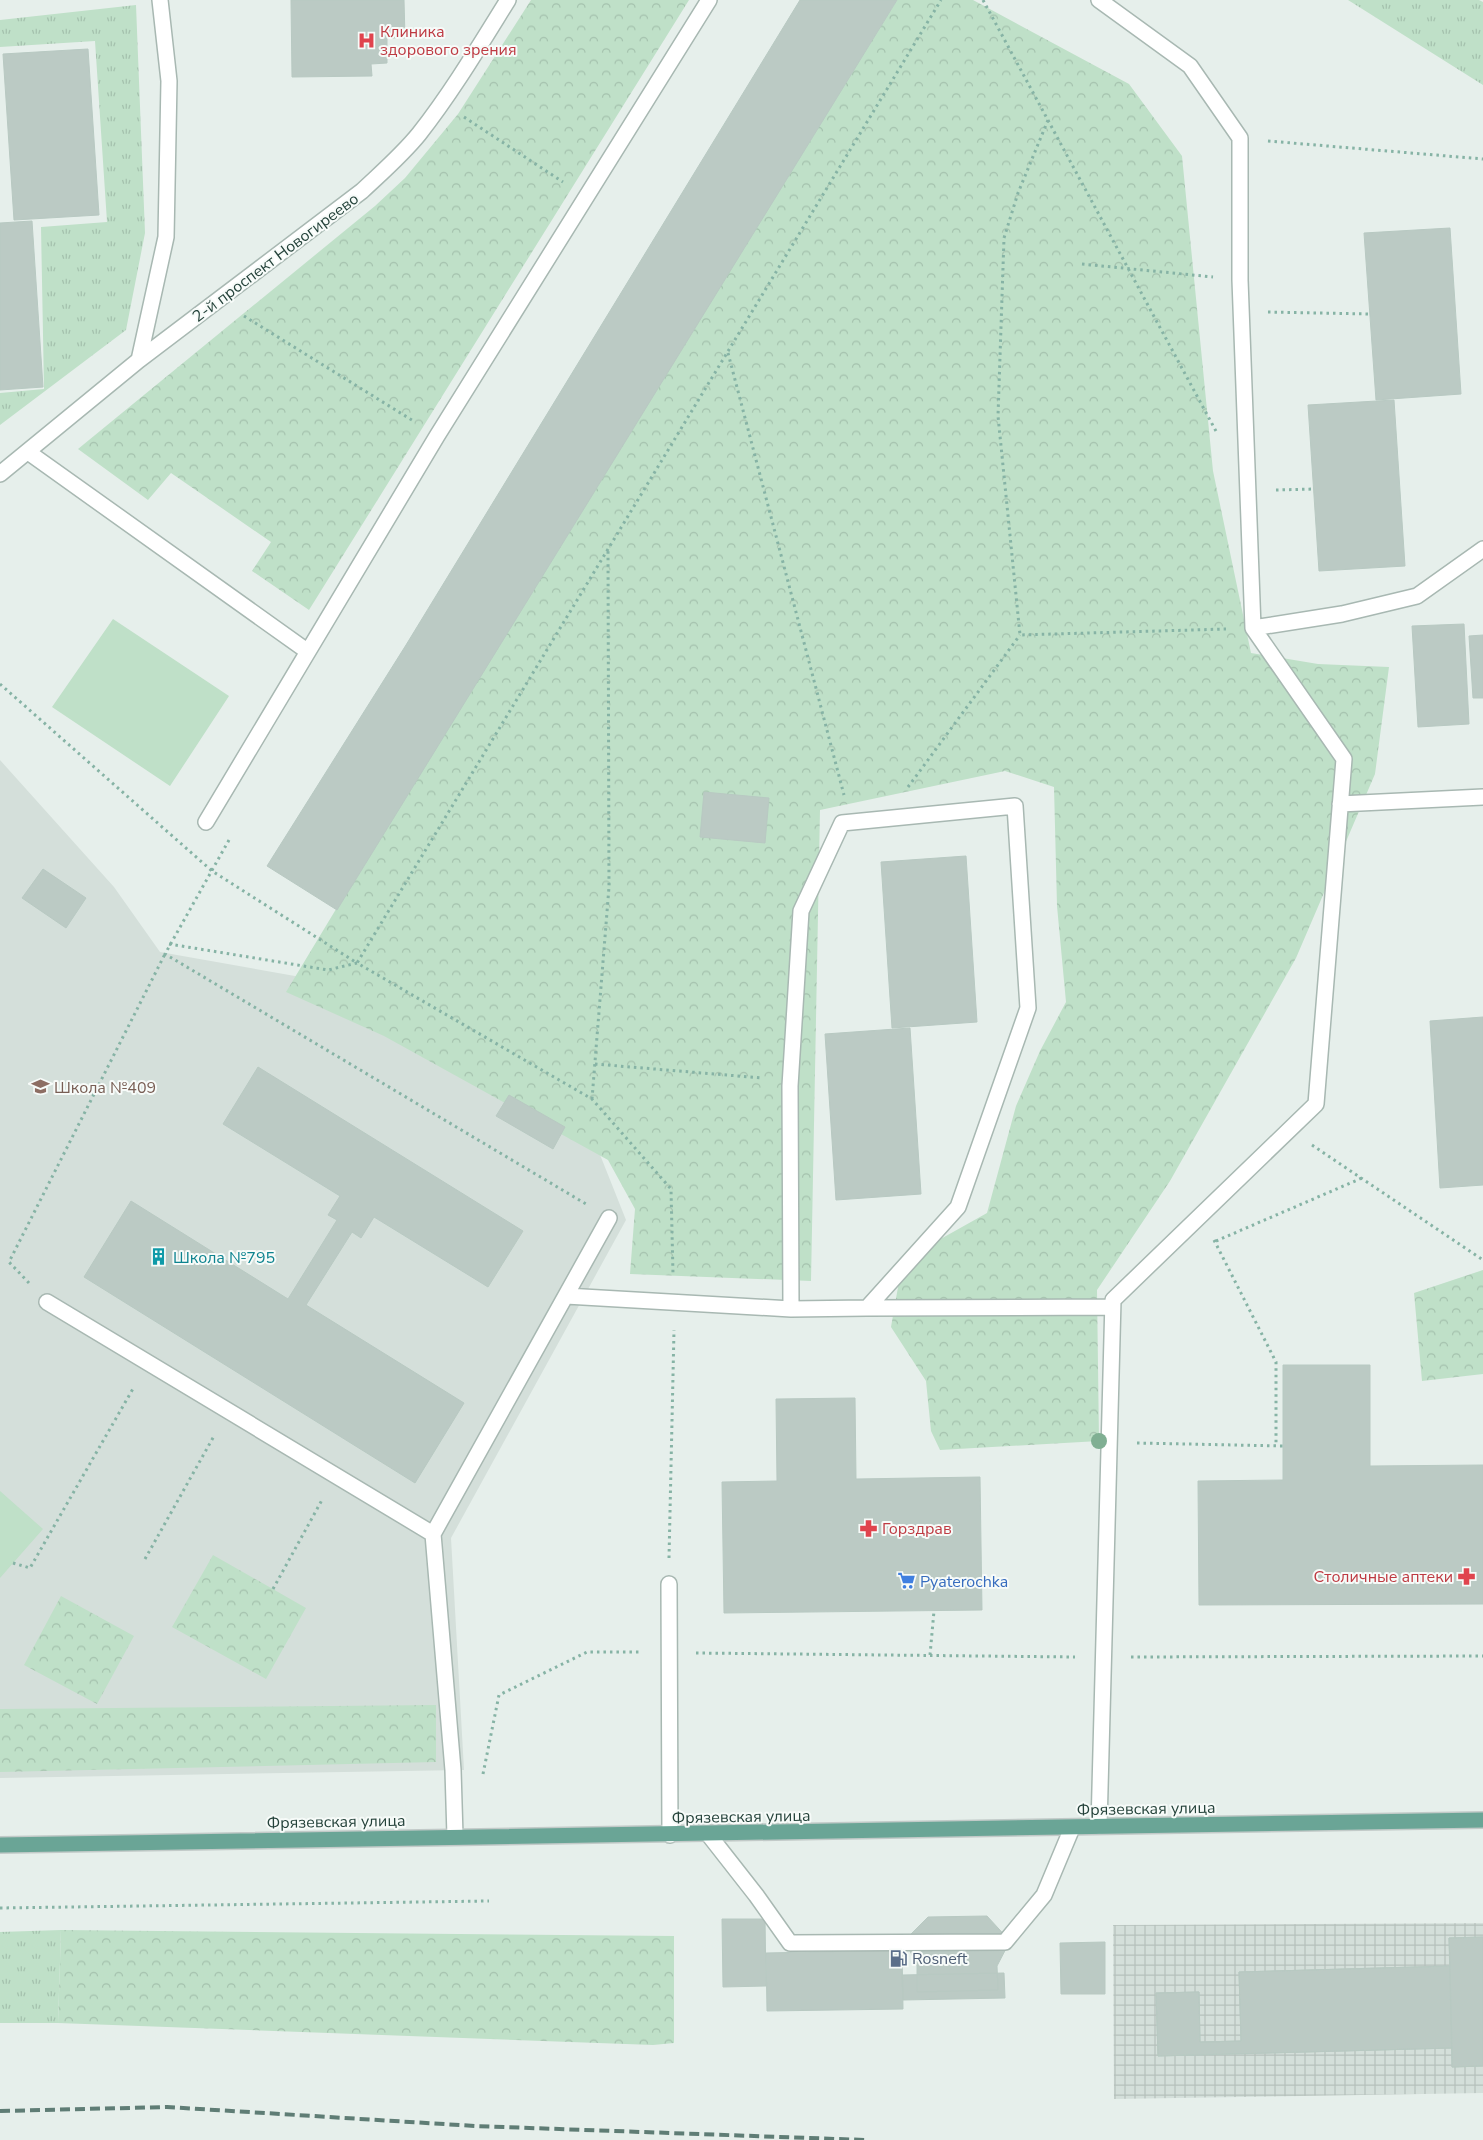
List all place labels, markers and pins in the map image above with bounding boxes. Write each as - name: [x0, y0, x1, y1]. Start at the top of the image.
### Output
- place label: Клиника здорового зрения: [380, 21, 517, 61]
- hospital icon: Клиника здорового зрения: [356, 30, 376, 50]
- school or university icon: Школа №409: [30, 1077, 50, 1097]
- place label: Школа №409: [54, 1077, 156, 1099]
- building icon: Школа №795: [149, 1247, 169, 1267]
- place label: Школа №795: [173, 1247, 275, 1269]
- pharmacy icon: Горздрав: [858, 1518, 878, 1538]
- place label: Горздрав: [882, 1518, 952, 1540]
- place label: Столичные аптеки: [1314, 1566, 1453, 1588]
- pharmacy icon: Столичные аптеки: [1457, 1566, 1477, 1586]
- supermarket icon: Pyaterochka: [896, 1571, 916, 1591]
- place label: Pyaterochka: [920, 1571, 1008, 1593]
- fuel station icon: Rosneft: [888, 1948, 908, 1968]
- place label: Rosneft: [912, 1948, 968, 1970]

